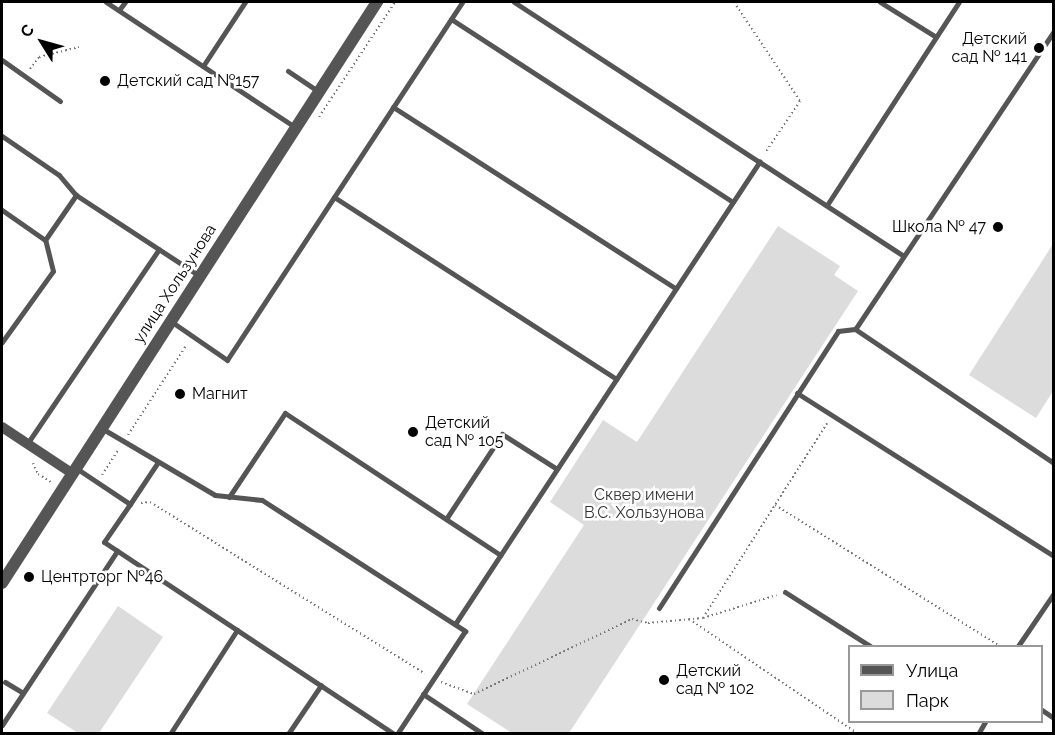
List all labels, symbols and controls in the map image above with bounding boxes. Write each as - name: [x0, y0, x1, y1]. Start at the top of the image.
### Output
- north arrow: [12, 12, 72, 72]
- text: С: [16, 21, 38, 41]
- place label: Детский сад № 141: [951, 29, 1027, 67]
- marker: Детский сад № 141: [1032, 41, 1046, 55]
- place label: Детский сад №157: [117, 71, 259, 91]
- marker: Детский сад №157: [98, 74, 112, 88]
- place label: Школа № 47: [892, 217, 986, 237]
- marker: Школа № 47: [991, 220, 1005, 234]
- street label: улица Хользунова: [129, 221, 221, 347]
- place label: Магнит: [192, 384, 248, 404]
- marker: Магнит: [173, 387, 187, 401]
- place label: Детский сад № 105: [425, 413, 504, 451]
- marker: Детский сад № 105: [406, 425, 420, 439]
- park label: Сквер имени В.С. Хользунова: [584, 485, 704, 523]
- place label: Центрторг №46: [41, 567, 163, 587]
- marker: Центрторг №46: [22, 570, 36, 584]
- legend: [848, 645, 1043, 723]
- text: Улица: [906, 660, 958, 681]
- place label: Детский сад № 102: [676, 661, 754, 699]
- marker: Детский сад № 102: [657, 673, 671, 687]
- text: Парк: [906, 690, 949, 711]

